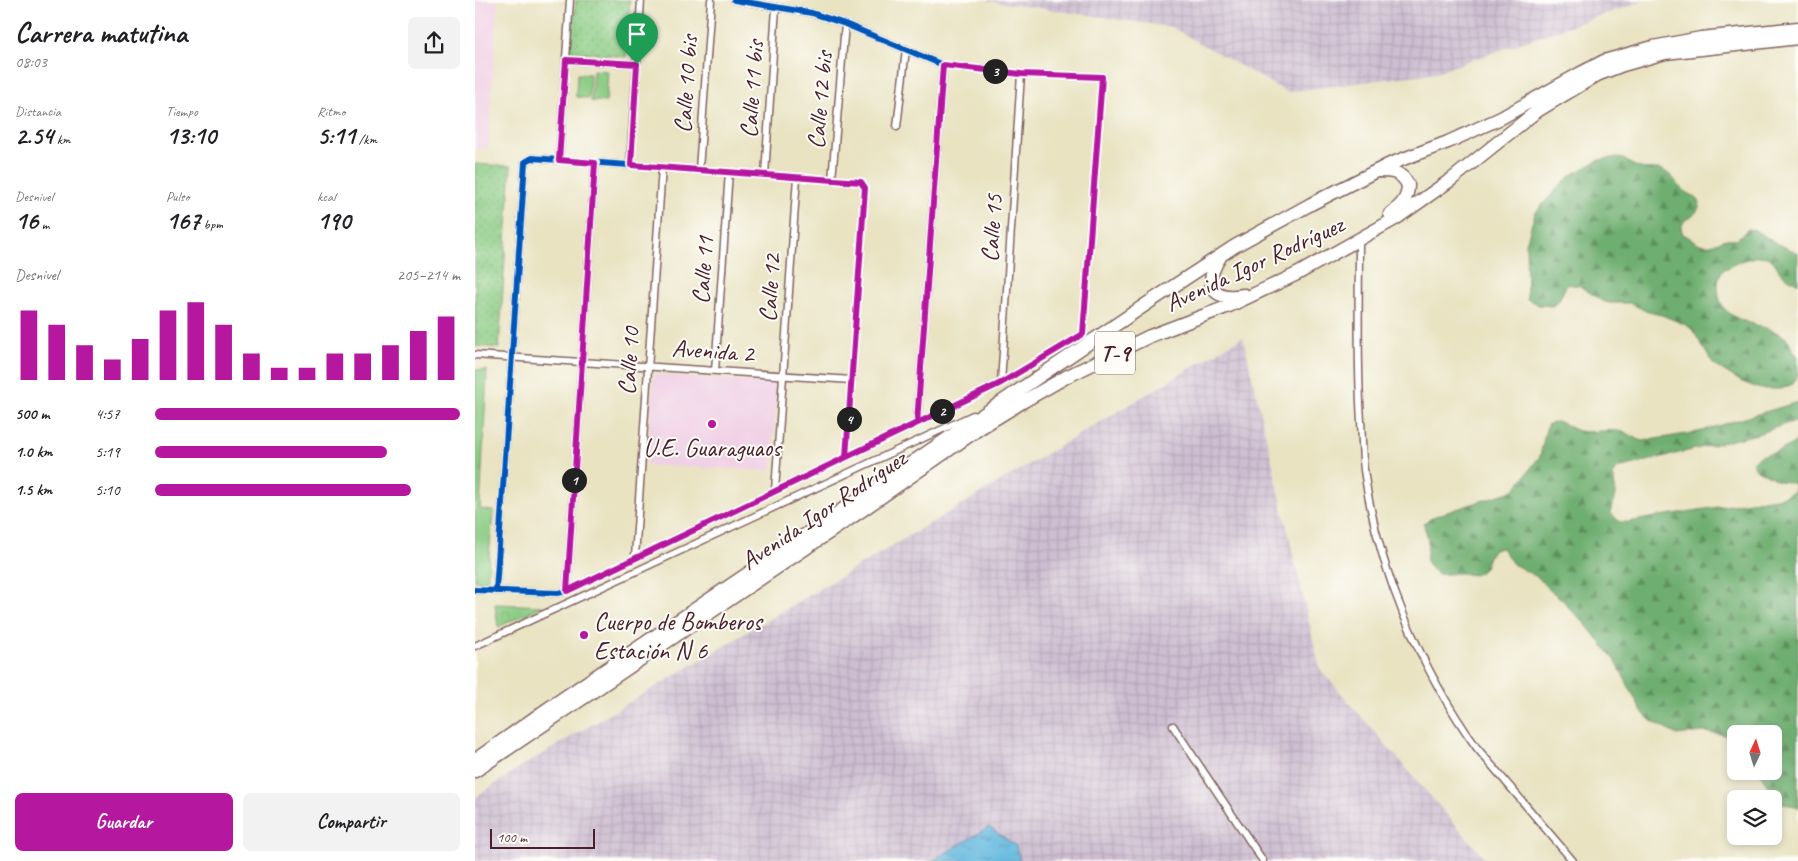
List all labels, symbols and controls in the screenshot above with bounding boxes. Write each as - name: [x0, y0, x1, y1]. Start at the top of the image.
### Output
- pin: [616, 13, 658, 64]
- text: Carrera matutina: [15, 15, 187, 50]
- button: share: [408, 17, 460, 69]
- icon: arrive: [623, 20, 651, 48]
- street label: Calle 10 bis: [667, 32, 706, 134]
- street label: Calle 11 bis: [733, 37, 772, 139]
- street label: Calle 12 bis: [800, 47, 840, 150]
- text: 08:03: [15, 52, 47, 72]
- pin: 3: [983, 58, 1007, 84]
- text: 3: [992, 63, 999, 80]
- text: Distancia: [15, 103, 61, 120]
- text: Tiempo: [166, 103, 198, 120]
- text: Ritmo: [317, 103, 345, 120]
- text: 2.54: [15, 120, 53, 152]
- text: 13:10: [166, 120, 216, 152]
- text: 5:11: [317, 120, 355, 152]
- text: km: [53, 131, 70, 148]
- text: /km: [355, 131, 377, 148]
- text: Desnivel: [15, 188, 53, 205]
- text: Pulso: [166, 188, 189, 205]
- text: kcal: [317, 188, 336, 205]
- street label: Calle 15: [974, 191, 1010, 263]
- text: 16: [15, 205, 38, 237]
- text: 167: [166, 205, 200, 237]
- text: 190: [317, 205, 350, 237]
- street label: Avenida Igor Rodríguez: [1160, 208, 1351, 319]
- text: m: [38, 216, 49, 233]
- text: bpm: [200, 216, 223, 233]
- street label: Calle 11: [685, 233, 721, 305]
- street label: Calle 12: [752, 251, 788, 323]
- text: Desnivel: [15, 265, 58, 285]
- text: 205–214 m: [397, 265, 460, 285]
- street label: Calle 10: [611, 324, 647, 396]
- street label: Avenida 2: [671, 332, 757, 370]
- road number: T-9: [1095, 332, 1135, 374]
- pin: 2: [929, 398, 955, 424]
- text: 2: [939, 403, 946, 420]
- text: 500 m: [15, 404, 49, 424]
- text: 4:57: [95, 404, 120, 424]
- pin: 4: [837, 406, 861, 432]
- text: 4: [846, 411, 853, 428]
- marker: U.E. Guaraguaos: [706, 418, 718, 430]
- place label: U.E. Guaraguaos: [643, 432, 783, 464]
- street label: Avenida Igor Rodríguez: [735, 441, 914, 577]
- text: 1.0 km: [15, 442, 52, 462]
- text: 5:19: [95, 442, 120, 462]
- pin: 1: [561, 468, 587, 492]
- text: 1: [571, 472, 578, 489]
- text: 1.5 km: [15, 480, 52, 500]
- text: 5:10: [95, 480, 120, 500]
- place label: Cuerpo de Bomberos Estación N 6: [594, 606, 764, 667]
- marker: Cuerpo de Bomberos Estación N 6: [578, 629, 590, 641]
- north arrow: [1727, 725, 1783, 780]
- map controls: [1727, 725, 1782, 845]
- button: layers: [1727, 790, 1782, 845]
- button: Guardar: [15, 793, 233, 851]
- button: Compartir: [243, 793, 460, 851]
- scale bar: [490, 826, 595, 849]
- text: 100 m: [497, 829, 527, 846]

